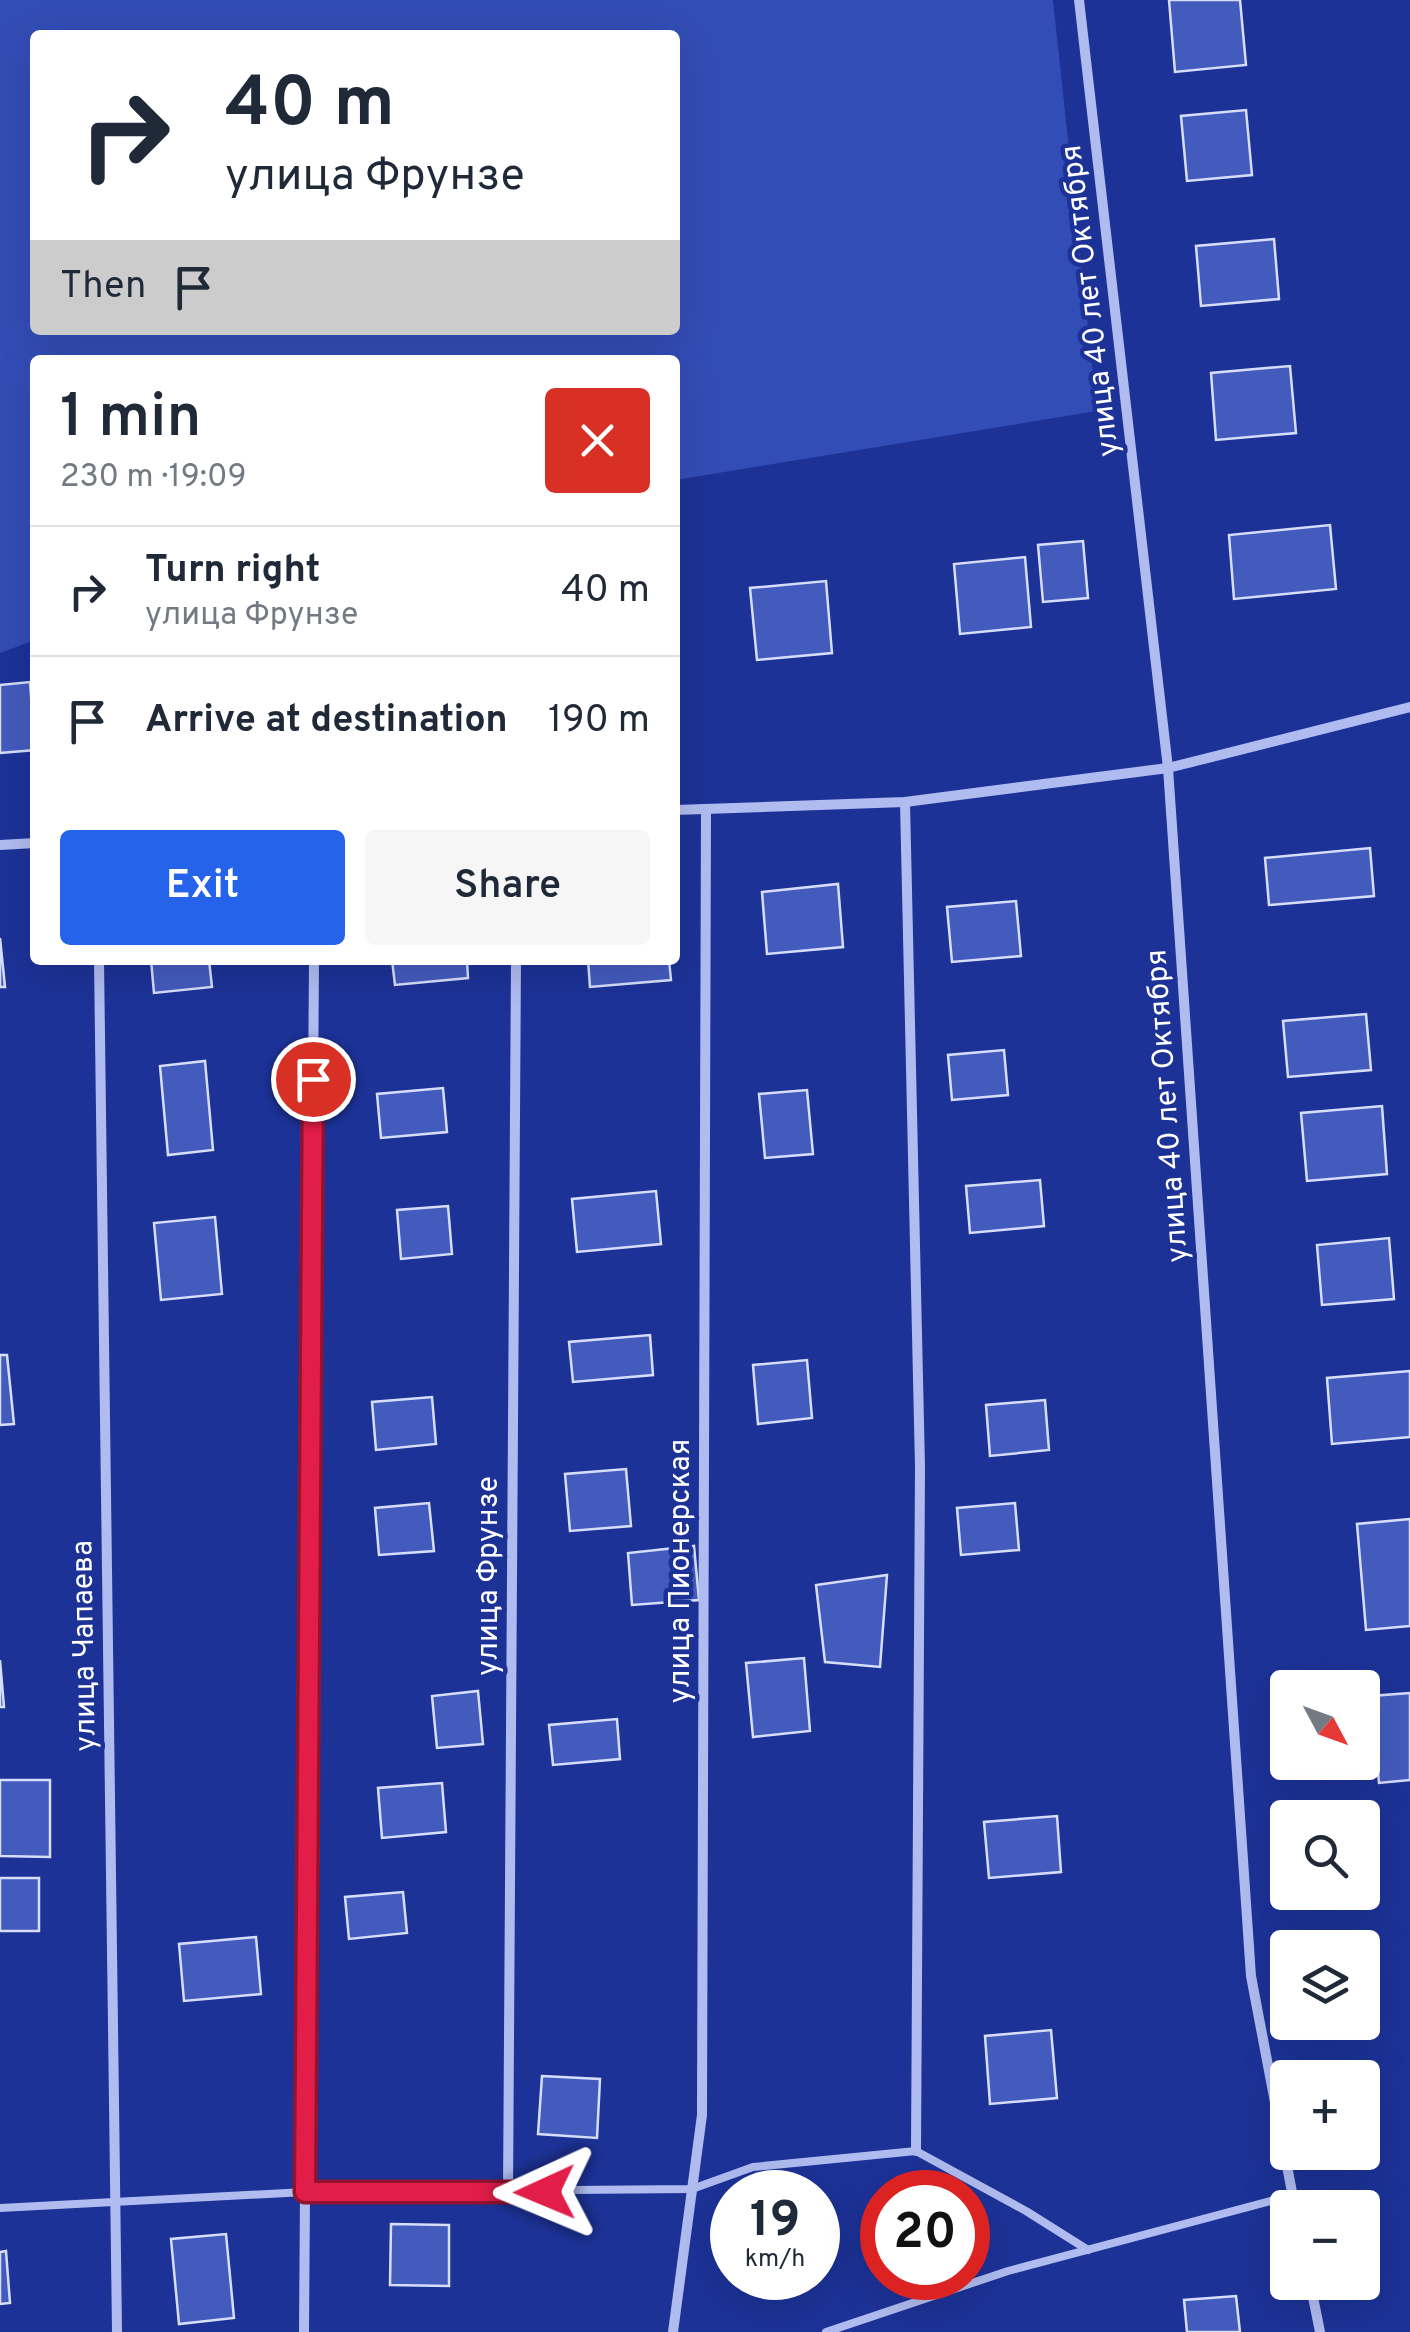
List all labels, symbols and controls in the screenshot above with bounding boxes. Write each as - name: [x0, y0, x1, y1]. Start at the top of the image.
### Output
- text: 40 m: [225, 62, 395, 151]
- icon: right: [60, 70, 190, 200]
- street label: улица 40 лет Октября: [1054, 143, 1129, 459]
- text: улица Фрунзе: [225, 149, 525, 206]
- icon: arrive: [166, 260, 221, 315]
- text: Then: [60, 263, 146, 312]
- text: 1 min: [60, 382, 201, 458]
- button: close: [545, 388, 650, 493]
- text: 230 m · 19:09: [60, 458, 247, 498]
- text: Turn right: [145, 547, 320, 596]
- icon: right: [60, 564, 115, 619]
- text: 40 m: [561, 567, 650, 616]
- text: улица Фрунзе: [145, 596, 358, 636]
- icon: arrive: [60, 694, 115, 749]
- text: Arrive at destination: [145, 697, 508, 746]
- text: 190 m: [548, 697, 650, 746]
- button: Exit: [60, 830, 345, 945]
- button: Share: [365, 830, 650, 945]
- street label: улица 40 лет Октября: [1139, 948, 1198, 1264]
- pin: [271, 1037, 356, 1122]
- icon: arrive: [286, 1052, 341, 1107]
- street label: улица Пионерская: [663, 1439, 700, 1703]
- street label: улица Фрунзе: [471, 1476, 508, 1676]
- street label: улица Чапаева: [65, 1540, 106, 1752]
- north arrow: [1270, 1670, 1380, 1780]
- map controls: [1270, 1670, 1380, 2300]
- button: search: [1270, 1800, 1380, 1910]
- button: layers: [1270, 1930, 1380, 2040]
- button: +: [1270, 2060, 1380, 2170]
- position arrow: [493, 2140, 597, 2244]
- speed limit sign: 20: [860, 2170, 990, 2300]
- button: −: [1270, 2190, 1380, 2300]
- text: 19: [750, 2191, 800, 2254]
- text: km/h: [745, 2244, 805, 2276]

